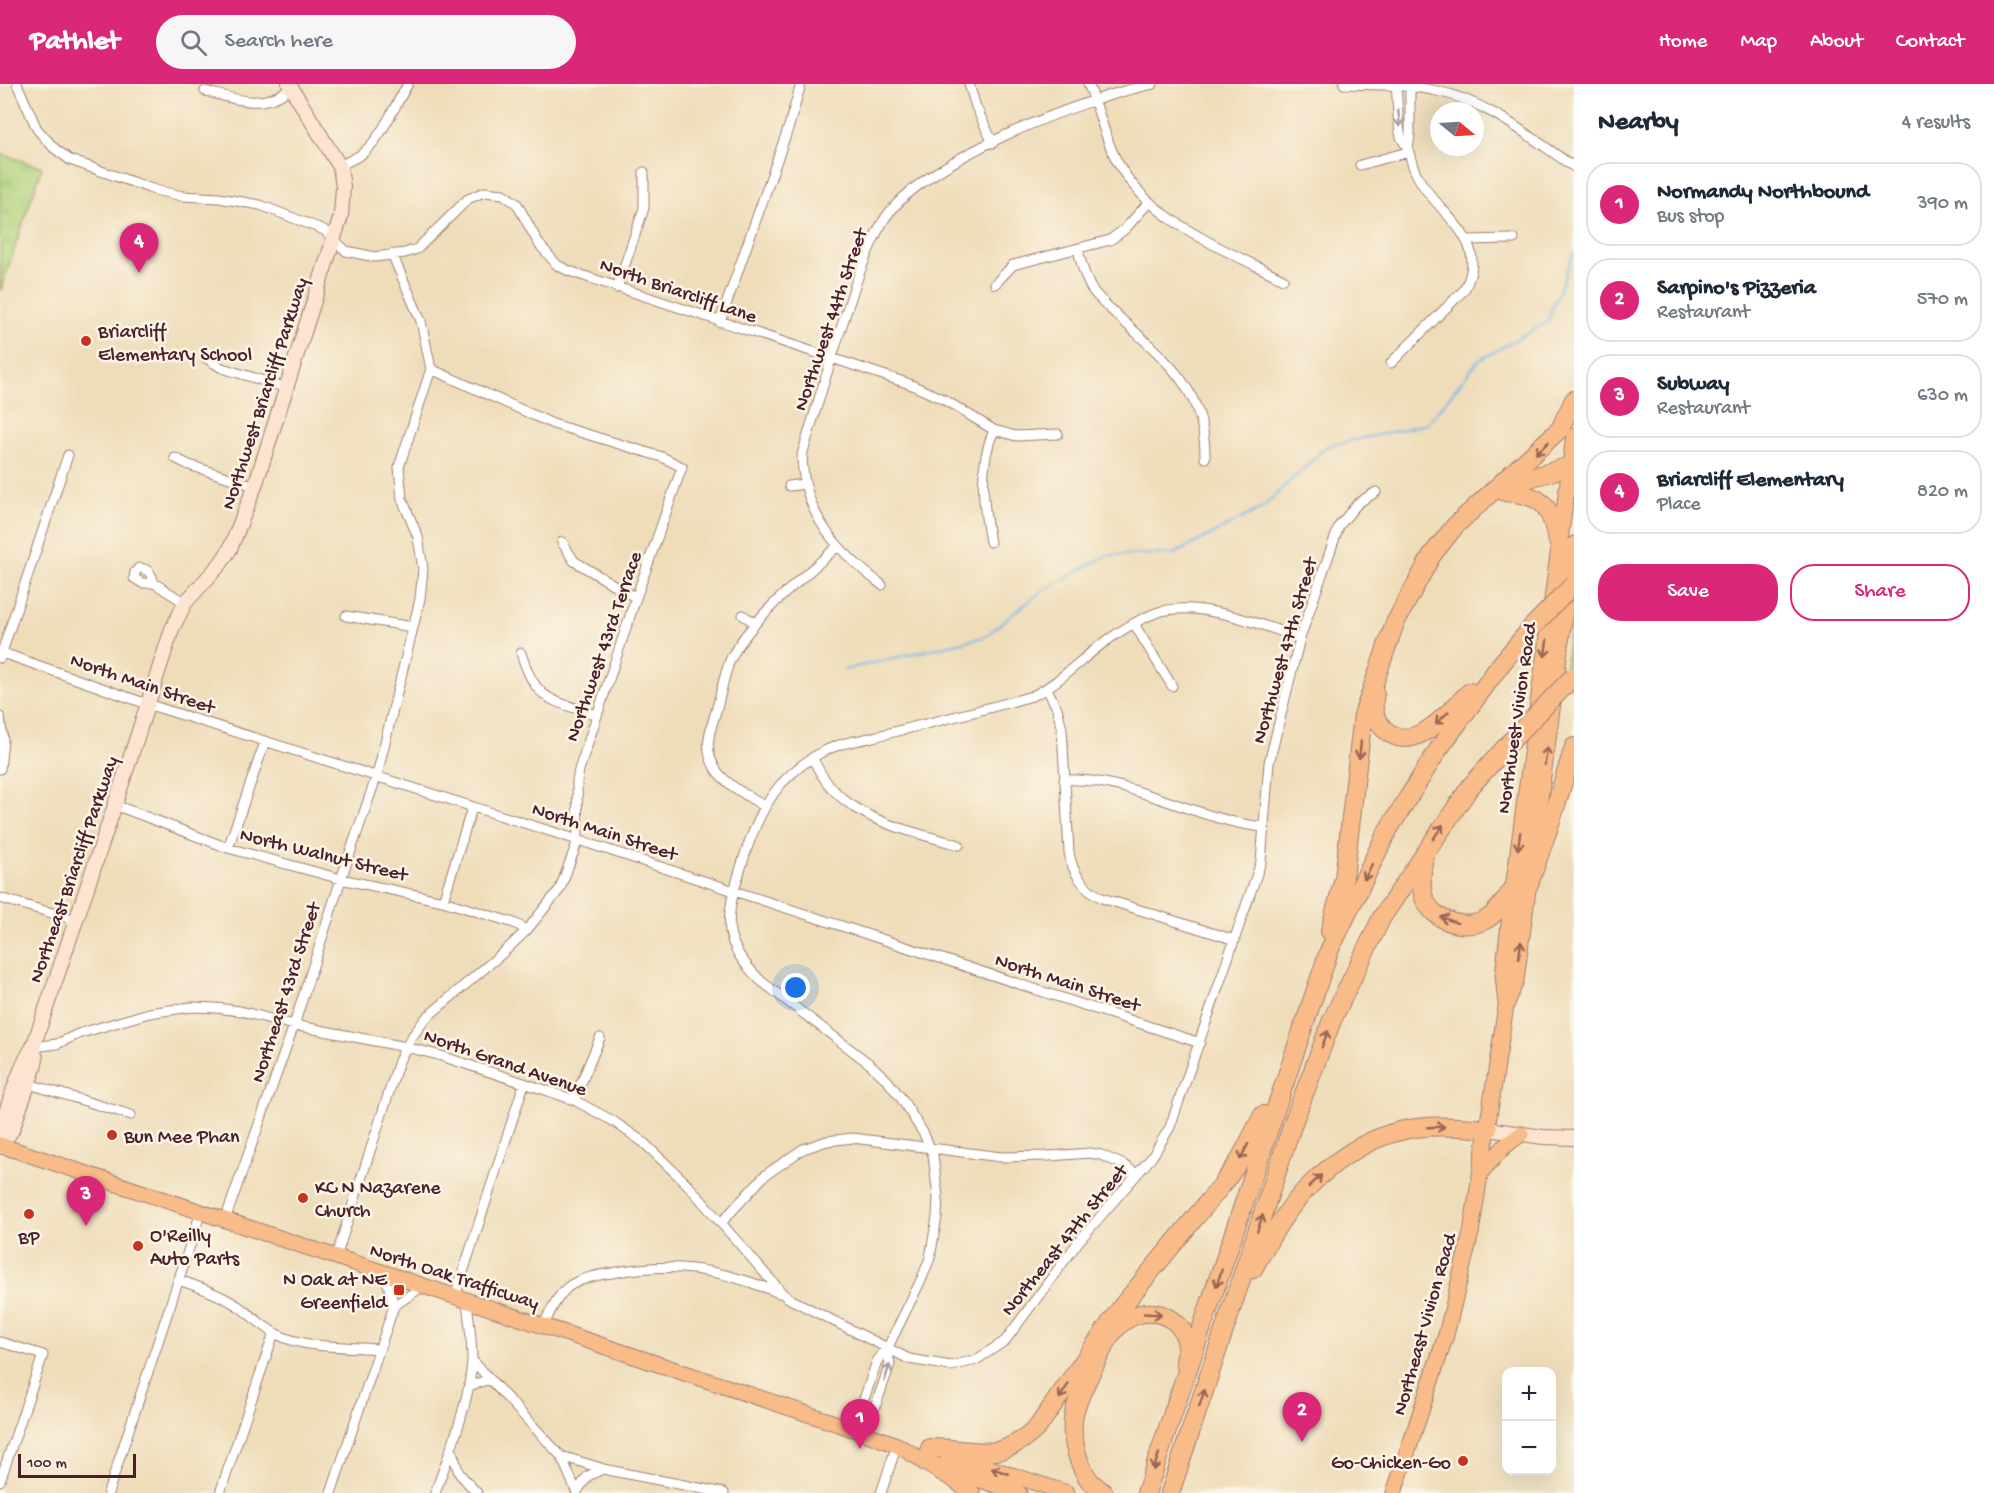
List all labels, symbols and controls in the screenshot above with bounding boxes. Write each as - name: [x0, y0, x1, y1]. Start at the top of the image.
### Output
- search box: [156, 15, 576, 69]
- text: Pathlet: [30, 26, 120, 59]
- icon: search: [177, 26, 210, 59]
- text: Search here: [225, 29, 333, 55]
- text: Home: [1659, 30, 1707, 55]
- text: Map: [1740, 30, 1777, 55]
- text: About: [1810, 30, 1863, 55]
- text: Contact: [1896, 30, 1964, 55]
- north arrow: [1430, 102, 1484, 156]
- one-way arrow: [1394, 108, 1405, 128]
- text: Nearby: [1598, 108, 1679, 139]
- text: 4 results: [1902, 112, 1970, 135]
- text: Normandy Northbound: [1657, 180, 1869, 206]
- text: 1: [1615, 193, 1624, 216]
- text: 390 m: [1917, 193, 1968, 216]
- text: Bus stop: [1657, 206, 1724, 229]
- pin: 4: [120, 224, 158, 273]
- street label: Northwest 44th Street: [790, 224, 875, 414]
- street label: North Briarcliff Lane: [596, 255, 760, 330]
- street label: Northwest Briarcliff Parkway: [218, 275, 315, 513]
- text: Sarpino's Pizzeria: [1657, 276, 1816, 302]
- text: 2: [1615, 289, 1624, 312]
- text: 570 m: [1917, 289, 1968, 312]
- text: Restaurant: [1657, 302, 1750, 325]
- place label: Briarcliff Elementary School: [97, 322, 252, 368]
- marker: Briarcliff Elementary School: [79, 334, 93, 348]
- text: Subway: [1657, 372, 1729, 398]
- text: 3: [1614, 385, 1625, 408]
- text: 630 m: [1917, 385, 1968, 408]
- text: Restaurant: [1657, 398, 1750, 421]
- one-way arrow: [1534, 441, 1549, 455]
- text: Briarcliff Elementary: [1657, 468, 1844, 494]
- text: 4: [1615, 481, 1624, 504]
- text: 820 m: [1917, 481, 1968, 504]
- text: Place: [1657, 494, 1701, 517]
- street label: Northwest 43rd Terrace: [562, 549, 649, 745]
- street label: Northwest 47th Street: [1249, 554, 1324, 747]
- button: Save: [1598, 564, 1778, 621]
- button: Share: [1790, 564, 1970, 621]
- street label: Northwest Vivion Road: [1494, 619, 1544, 815]
- one-way arrow: [1540, 637, 1551, 657]
- street label: North Main Street: [67, 650, 219, 721]
- one-way arrow: [1435, 711, 1450, 725]
- one-way arrow: [1354, 739, 1365, 759]
- one-way arrow: [1540, 747, 1551, 767]
- street label: Northeast Briarcliff Parkway: [26, 754, 125, 986]
- street label: North Main Street: [529, 799, 681, 868]
- street label: North Walnut Street: [237, 824, 411, 889]
- one-way arrow: [1432, 825, 1444, 841]
- one-way arrow: [1514, 831, 1525, 850]
- one-way arrow: [1361, 863, 1373, 881]
- street label: Northeast 43rd Street: [247, 898, 328, 1086]
- one-way arrow: [1441, 914, 1459, 925]
- one-way arrow: [1515, 940, 1526, 960]
- street label: North Main Street: [992, 950, 1144, 1019]
- your location: [781, 973, 810, 1002]
- street label: North Grand Avenue: [420, 1026, 590, 1103]
- one-way arrow: [1320, 1031, 1331, 1049]
- one-way arrow: [1426, 1122, 1446, 1133]
- place label: Bun Mee Phan: [123, 1127, 240, 1150]
- marker: Bun Mee Phan: [105, 1128, 119, 1142]
- one-way arrow: [1238, 1142, 1249, 1160]
- street label: Northeast 47th Street: [998, 1160, 1135, 1321]
- one-way arrow: [1307, 1174, 1322, 1189]
- pin: 3: [66, 1176, 106, 1226]
- place label: KC N Nazarene Church: [315, 1178, 441, 1224]
- marker: KC N Nazarene Church: [296, 1191, 310, 1205]
- marker: BP: [22, 1207, 36, 1221]
- one-way arrow: [1255, 1214, 1266, 1233]
- place label: O'Reilly Auto Parts: [150, 1226, 240, 1272]
- place label: BP: [17, 1228, 41, 1251]
- street label: Northeast Vivion Road: [1389, 1229, 1464, 1419]
- marker: O'Reilly Auto Parts: [131, 1239, 145, 1253]
- street label: North Oak Trafficway: [366, 1240, 542, 1317]
- one-way arrow: [1212, 1268, 1223, 1287]
- place label: N Oak at NE Greenfield: [283, 1270, 389, 1316]
- marker: N Oak at NE Greenfield: [392, 1283, 406, 1297]
- one-way arrow: [1143, 1308, 1162, 1320]
- one-way arrow: [882, 1364, 893, 1383]
- map controls: [1502, 1367, 1556, 1475]
- button: +: [1502, 1367, 1556, 1421]
- one-way arrow: [1058, 1382, 1070, 1399]
- one-way arrow: [1197, 1389, 1208, 1408]
- pin: 2: [1282, 1392, 1322, 1442]
- pin: 1: [840, 1400, 880, 1449]
- button: −: [1502, 1421, 1556, 1475]
- scale bar: [18, 1451, 136, 1478]
- one-way arrow: [1150, 1453, 1161, 1471]
- place label: Go-Chicken-Go: [1331, 1453, 1451, 1476]
- marker: Go-Chicken-Go: [1456, 1454, 1470, 1468]
- text: 100 m: [27, 1455, 67, 1474]
- one-way arrow: [991, 1465, 1010, 1476]

